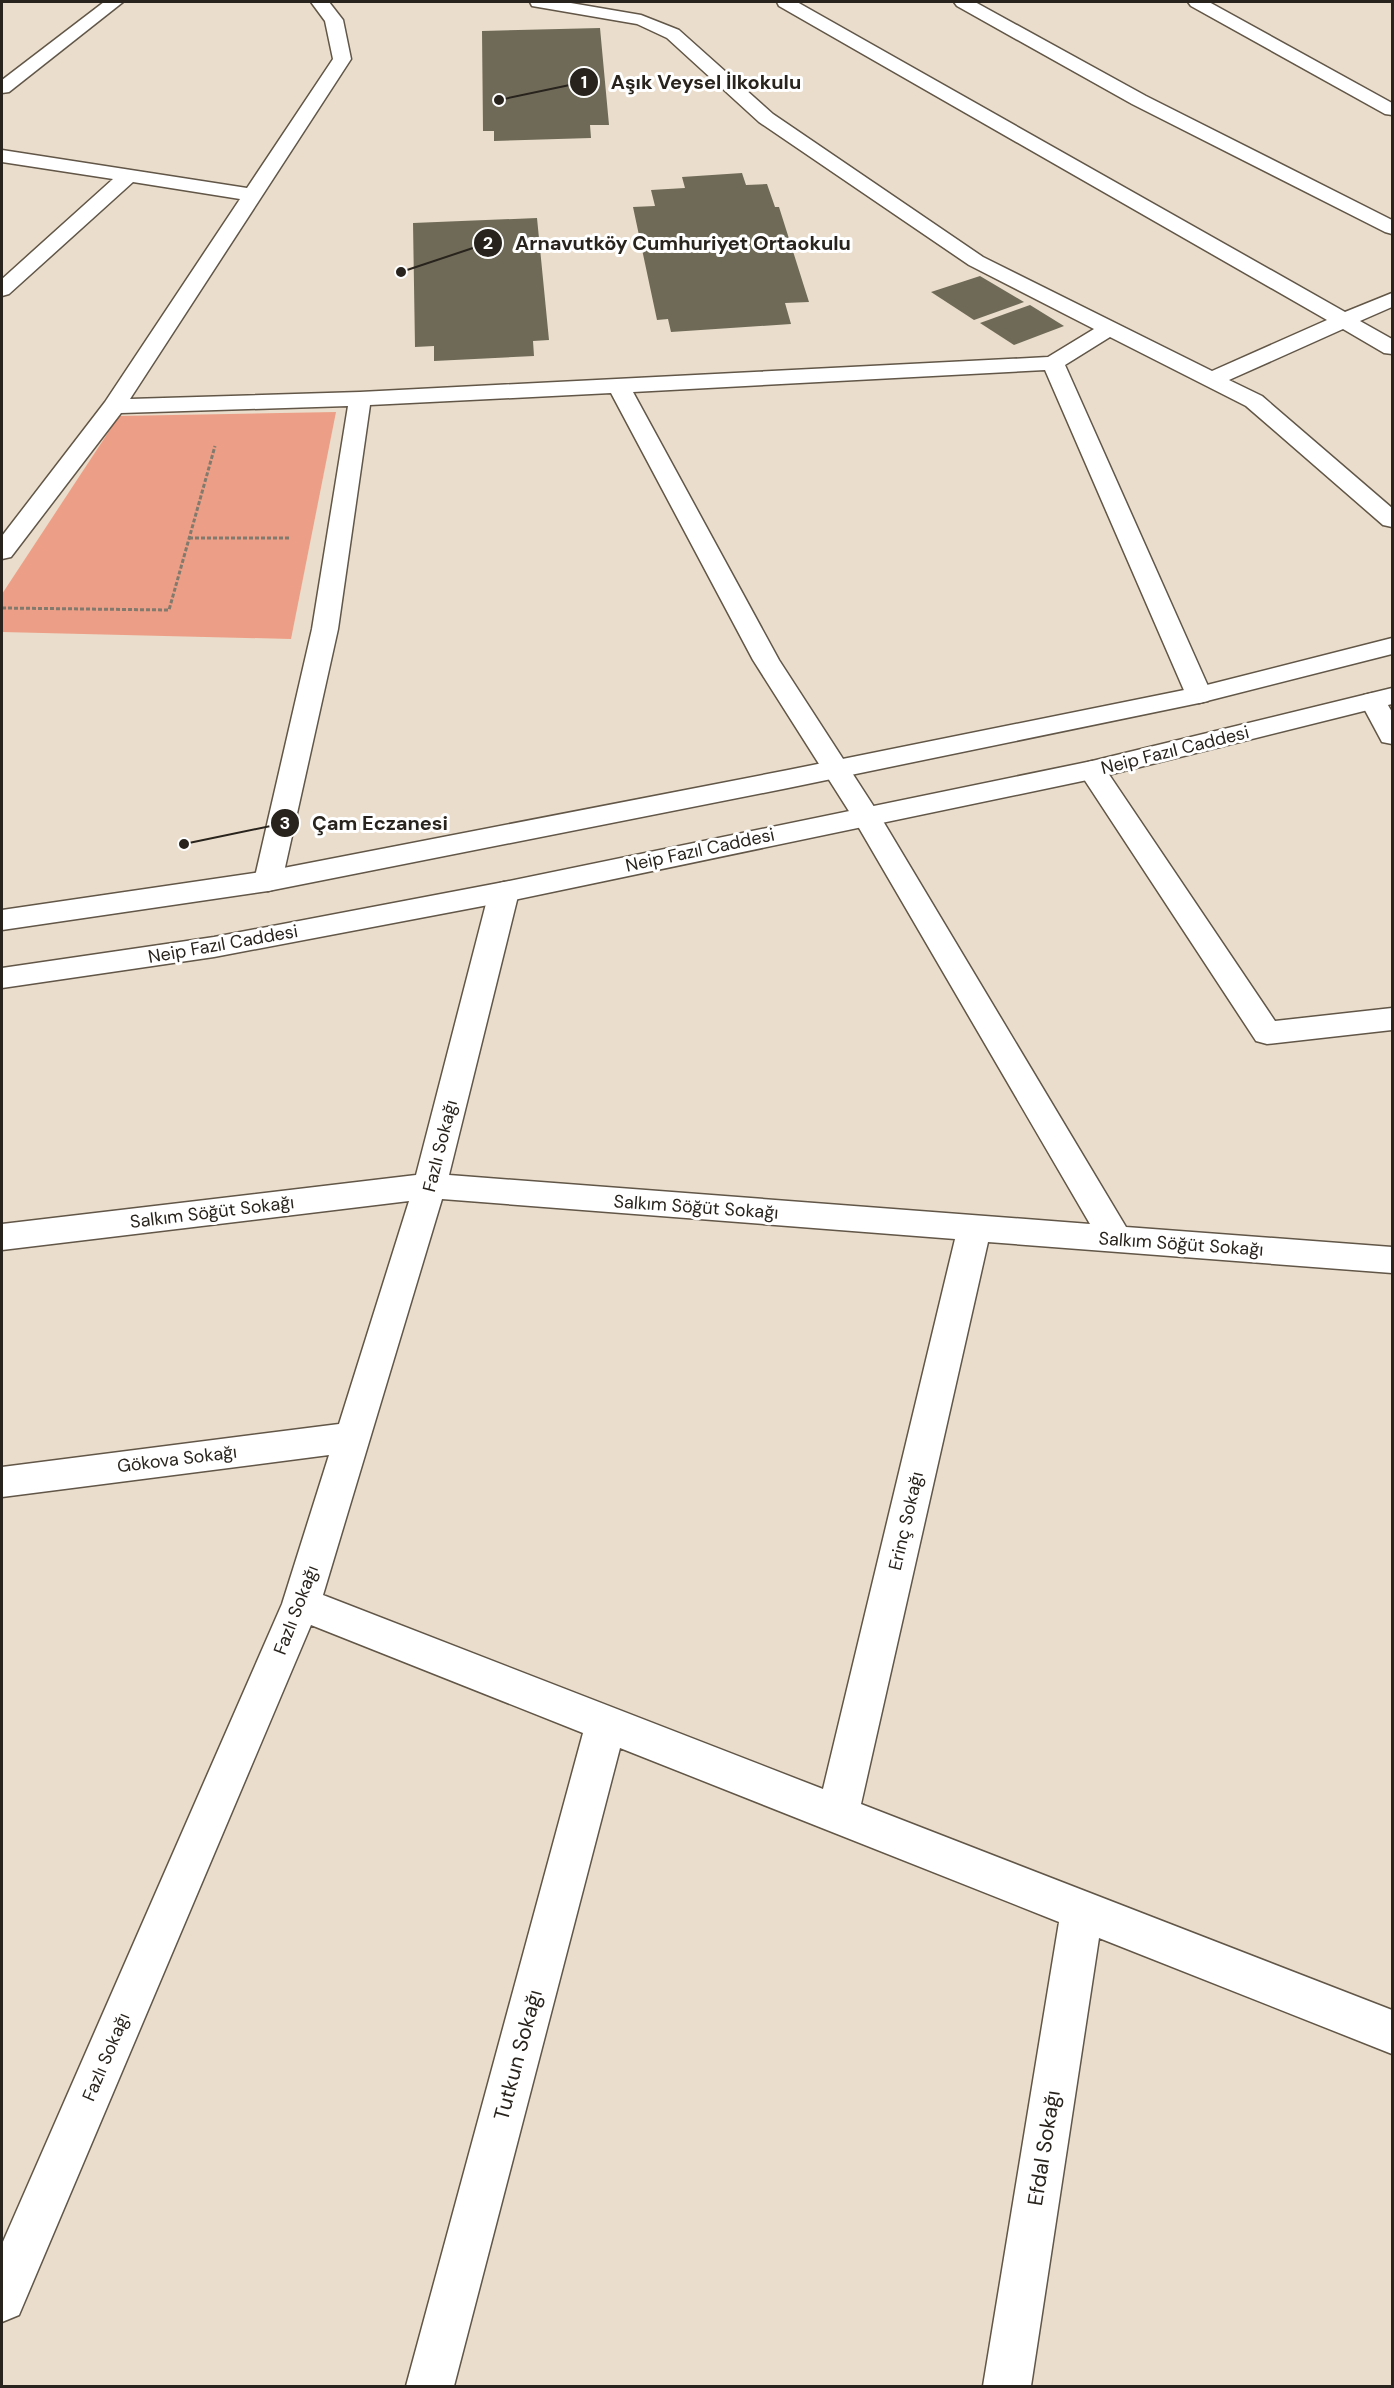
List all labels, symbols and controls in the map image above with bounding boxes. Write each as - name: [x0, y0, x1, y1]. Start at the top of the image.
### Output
- callout: Aşık Veysel İlkokulu: [569, 63, 814, 101]
- text: Aşık Veysel İlkokulu: [611, 69, 801, 95]
- text: 1: [581, 70, 587, 94]
- callout: Arnavutköy Cumhuriyet Ortaokulu: [473, 224, 863, 262]
- text: Arnavutköy Cumhuriyet Ortaokulu: [515, 230, 851, 256]
- text: 2: [483, 231, 493, 255]
- street label: Neip Fazıl Caddesi: [1098, 720, 1252, 780]
- callout: Çam Eczanesi: [270, 804, 460, 842]
- text: Çam Eczanesi: [312, 810, 448, 836]
- text: 3: [280, 811, 290, 835]
- street label: Neip Fazıl Caddesi: [623, 822, 777, 878]
- street label: Neip Fazıl Caddesi: [146, 919, 300, 969]
- street label: Fazlı Sokağı: [417, 1098, 463, 1194]
- street label: Salkım Söğüt Sokağı: [613, 1189, 779, 1225]
- street label: Salkım Söğüt Sokağı: [129, 1190, 295, 1234]
- street label: Salkım Söğüt Sokağı: [1098, 1226, 1264, 1262]
- street label: Gökova Sokağı: [116, 1440, 238, 1478]
- street label: Erinç Sokağı: [883, 1469, 929, 1573]
- street label: Fazlı Sokağı: [268, 1562, 324, 1658]
- street label: Tutkun Sokağı: [487, 1987, 549, 2123]
- street label: Fazlı Sokağı: [77, 2009, 135, 2105]
- street label: Efdal Sokağı: [1021, 2088, 1067, 2208]

